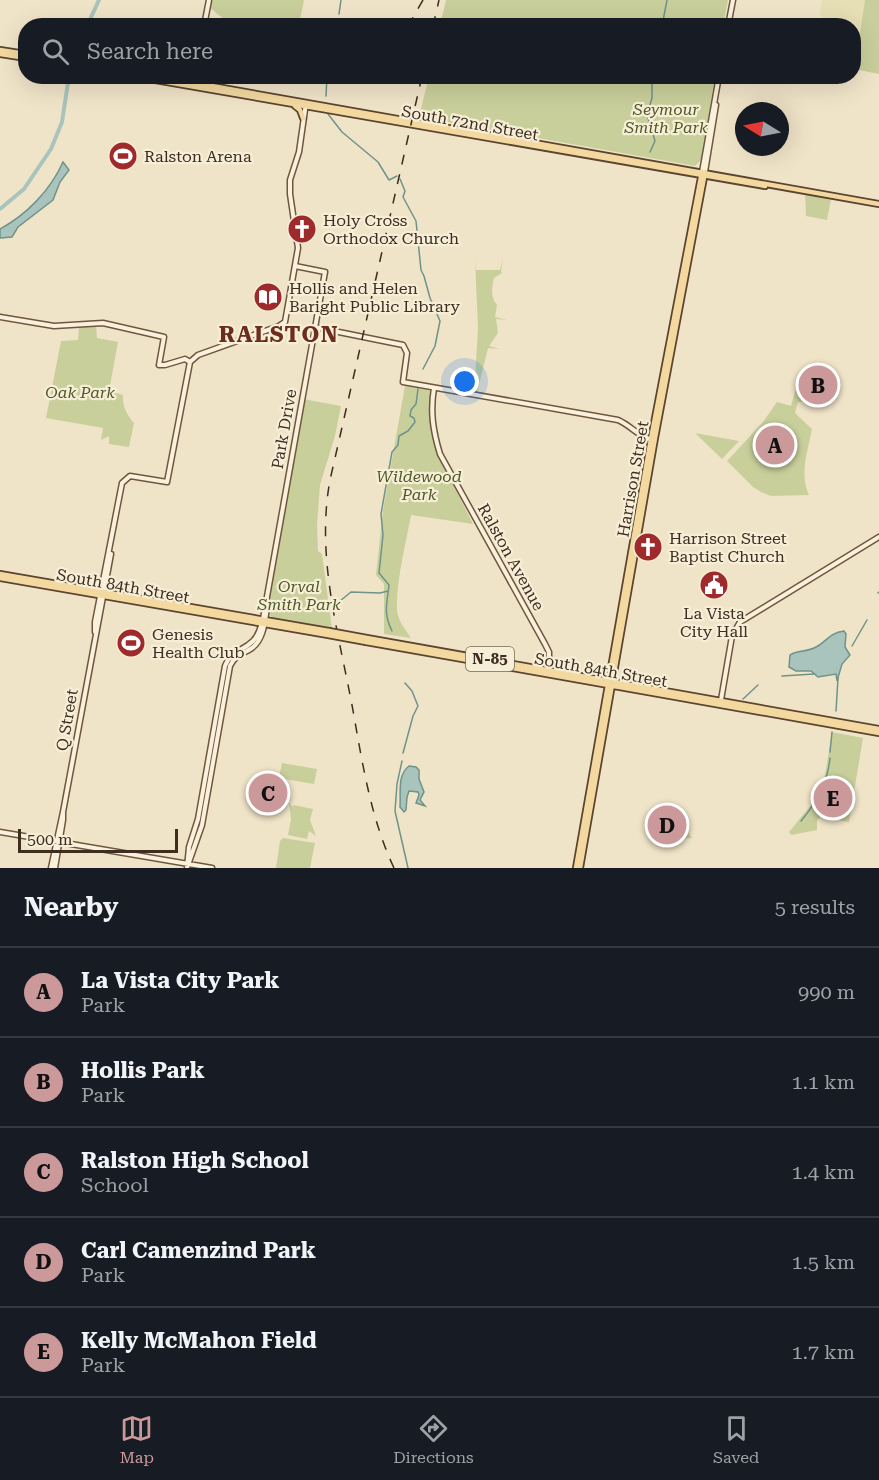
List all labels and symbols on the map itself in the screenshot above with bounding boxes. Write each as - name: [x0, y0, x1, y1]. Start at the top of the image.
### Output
- park label: Seymour Smith Park: [623, 100, 708, 137]
- street label: South 72nd Street: [400, 102, 540, 144]
- north arrow: [735, 102, 789, 156]
- sports icon: Ralston Arena: [107, 140, 139, 172]
- place label: Ralston Arena: [144, 147, 252, 166]
- place label: Holy Cross Orthodox Church: [323, 211, 459, 248]
- church icon: Holy Cross Orthodox Church: [286, 213, 318, 245]
- place label: Hollis and Helen Baright Public Library: [289, 279, 461, 316]
- library icon: Hollis and Helen Baright Public Library: [252, 281, 284, 313]
- district label: RALSTON: [219, 322, 339, 347]
- pin: B: [798, 362, 838, 408]
- your location: [450, 367, 479, 396]
- park label: Oak Park: [45, 383, 115, 402]
- street label: Park Drive: [268, 387, 300, 471]
- street label: Harrison Street: [613, 419, 653, 539]
- pin: A: [756, 422, 794, 468]
- park label: Wildewood Park: [376, 467, 462, 504]
- street label: Ralston Avenue: [474, 500, 548, 614]
- place label: Harrison Street Baptist Church: [669, 529, 787, 566]
- church icon: Harrison Street Baptist Church: [632, 531, 664, 563]
- street label: South 84th Street: [55, 565, 191, 607]
- public building icon: La Vista City Hall: [698, 569, 730, 601]
- park label: Orval Smith Park: [256, 577, 341, 614]
- place label: La Vista City Hall: [680, 604, 748, 641]
- place label: Genesis Health Club: [152, 625, 245, 662]
- sports icon: Genesis Health Club: [115, 627, 147, 659]
- road number: N-85: [466, 647, 514, 671]
- street label: South 84th Street: [533, 649, 669, 691]
- street label: Q Street: [52, 687, 82, 752]
- pin: C: [248, 770, 288, 816]
- pin: E: [814, 776, 852, 820]
- pin: D: [648, 802, 686, 848]
- scale bar: [18, 826, 178, 854]

